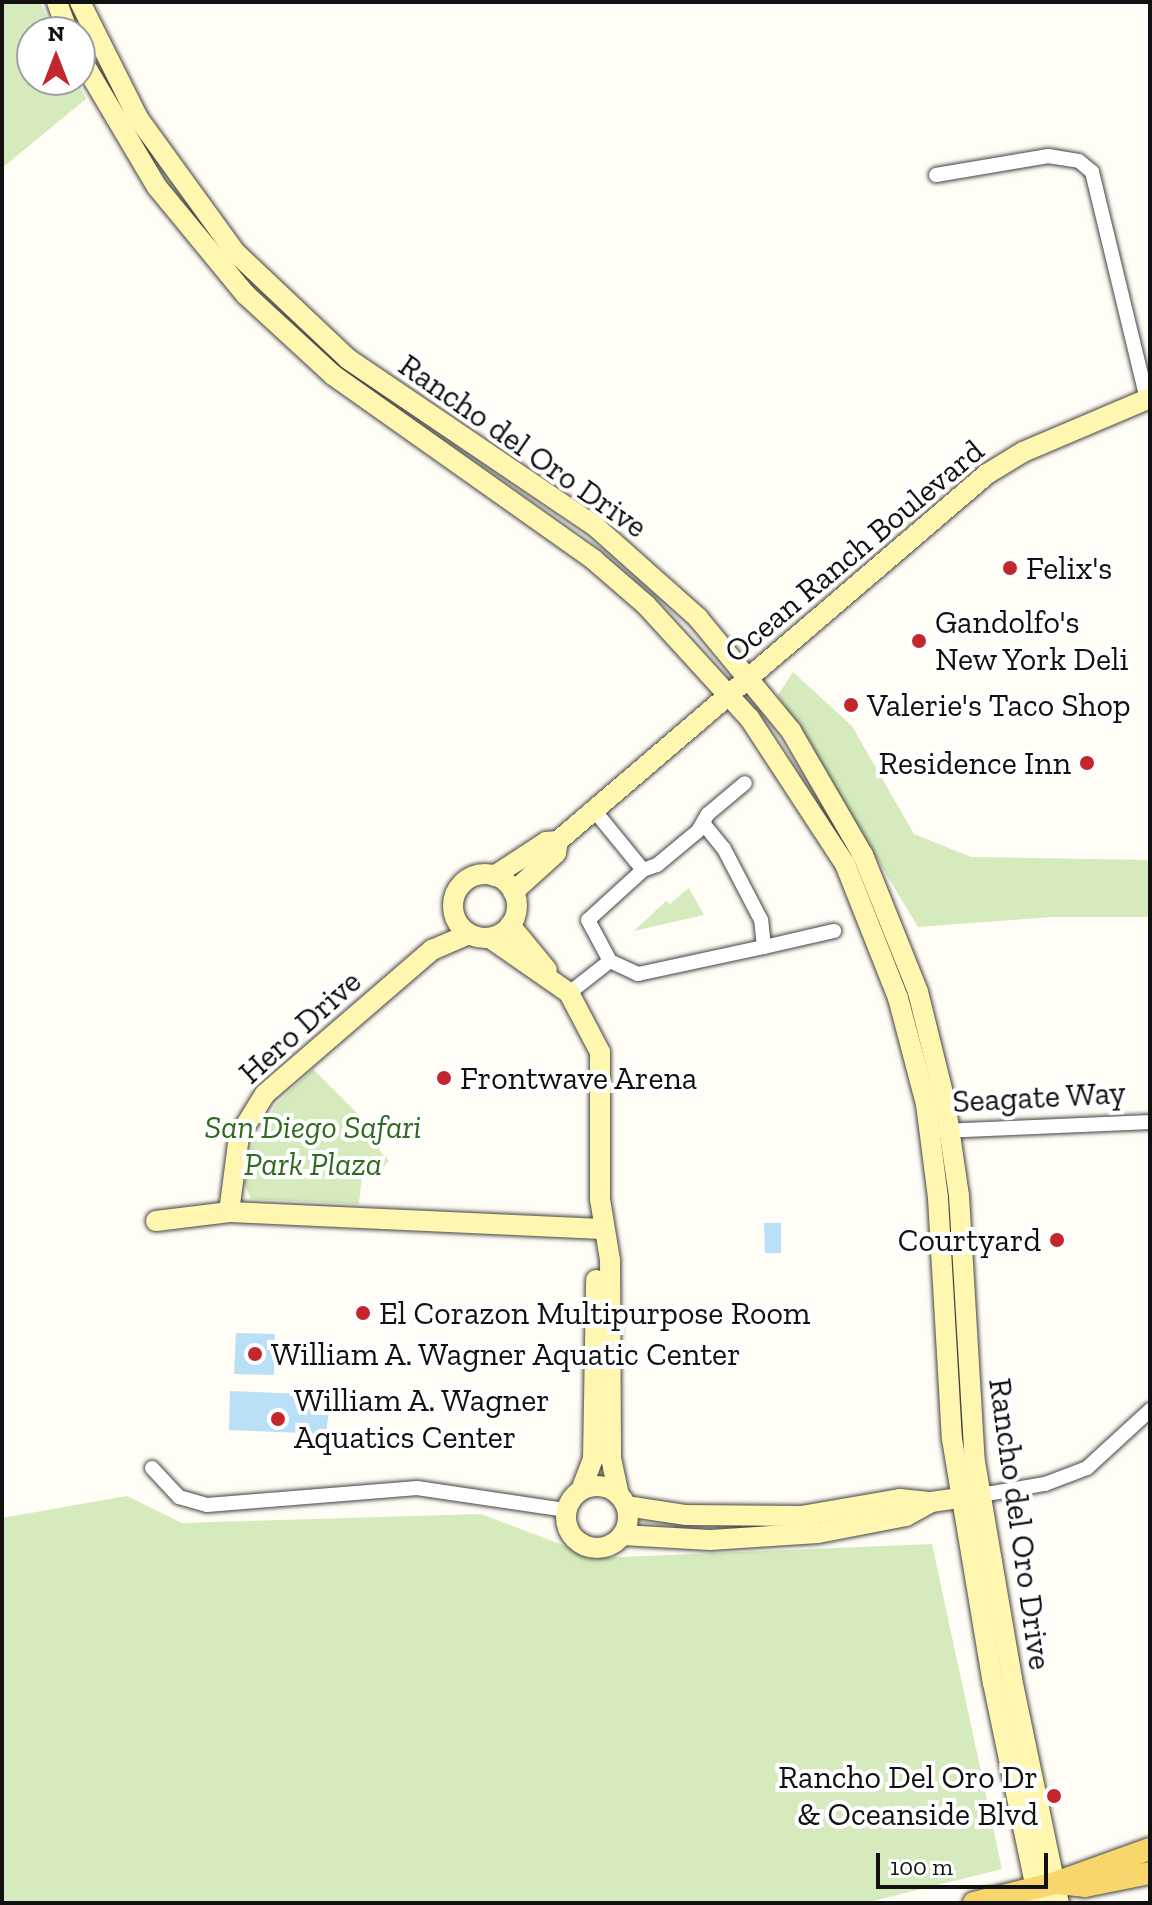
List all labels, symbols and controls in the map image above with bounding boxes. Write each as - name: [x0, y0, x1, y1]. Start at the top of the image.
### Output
- north arrow: [16, 16, 96, 96]
- text: N: [48, 20, 64, 47]
- street label: Rancho del Oro Drive: [392, 346, 654, 546]
- street label: Ocean Ranch Boulevard: [716, 431, 992, 671]
- place label: Felix's: [1026, 549, 1112, 587]
- marker: Felix's: [1001, 559, 1019, 577]
- place label: Gandolfo's New York Deli: [935, 604, 1130, 679]
- marker: Gandolfo's New York Deli: [910, 632, 928, 650]
- place label: Valerie's Taco Shop: [867, 686, 1131, 724]
- marker: Valerie's Taco Shop: [842, 696, 860, 714]
- place label: Residence Inn: [879, 744, 1071, 782]
- marker: Residence Inn: [1078, 754, 1096, 772]
- street label: Hero Drive: [231, 962, 369, 1092]
- place label: Frontwave Arena: [460, 1059, 698, 1097]
- marker: Frontwave Arena: [435, 1069, 453, 1087]
- street label: Seagate Way: [951, 1073, 1127, 1121]
- park label: San Diego Safari Park Plaza: [204, 1109, 422, 1184]
- place label: Courtyard: [898, 1221, 1041, 1259]
- marker: Courtyard: [1048, 1231, 1066, 1249]
- place label: El Corazon Multipurpose Room: [379, 1294, 810, 1332]
- marker: El Corazon Multipurpose Room: [354, 1304, 372, 1322]
- place label: William A. Wagner Aquatic Center: [271, 1335, 744, 1373]
- marker: William A. Wagner Aquatic Center: [246, 1345, 264, 1363]
- street label: Rancho del Oro Drive: [981, 1376, 1059, 1672]
- place label: William A. Wagner Aquatics Center: [294, 1382, 552, 1457]
- marker: William A. Wagner Aquatics Center: [269, 1410, 287, 1428]
- place label: Rancho Del Oro Dr & Oceanside Blvd: [778, 1759, 1038, 1834]
- marker: Rancho Del Oro Dr & Oceanside Blvd: [1045, 1787, 1063, 1805]
- scale bar: [880, 1837, 1052, 1887]
- text: 100 m: [890, 1852, 953, 1881]

